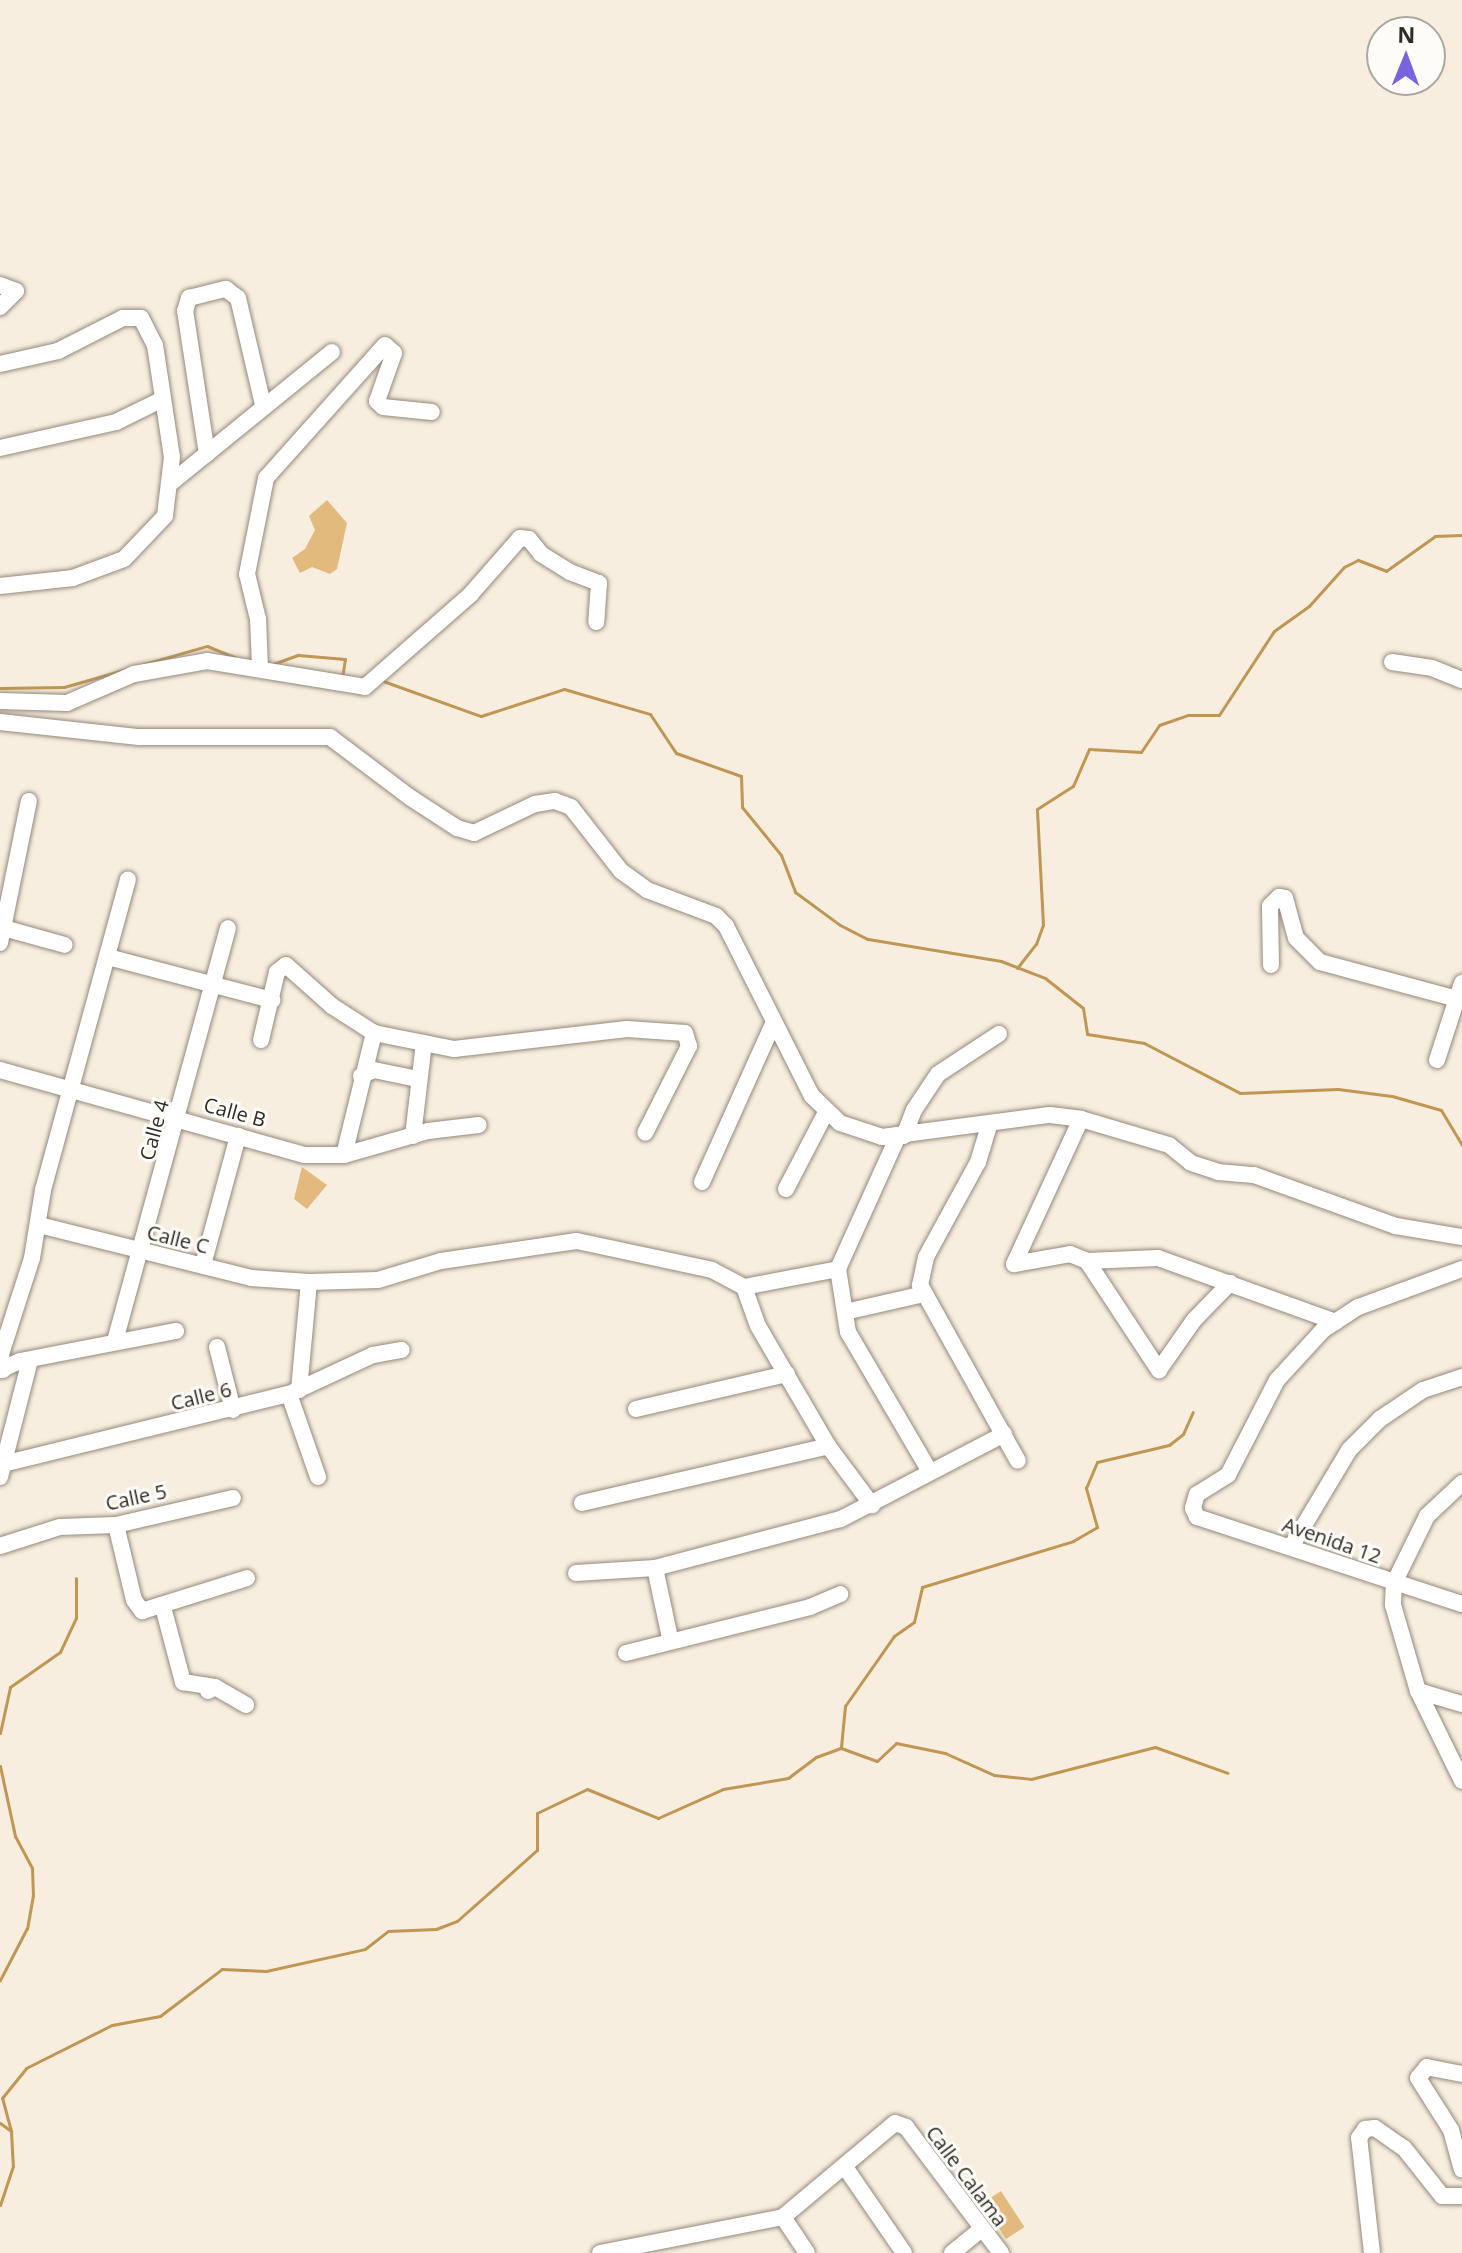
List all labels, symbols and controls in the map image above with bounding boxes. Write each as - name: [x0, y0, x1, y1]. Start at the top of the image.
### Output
- north arrow: [1366, 16, 1446, 96]
- text: N: [1397, 19, 1416, 49]
- street label: Calle B: [201, 1092, 269, 1132]
- street label: Calle 4: [134, 1097, 174, 1163]
- street label: Calle C: [145, 1220, 211, 1258]
- street label: Calle 6: [168, 1377, 234, 1415]
- street label: Calle 5: [103, 1479, 169, 1515]
- street label: Avenida 12: [1280, 1512, 1384, 1568]
- street label: Calle Calama: [921, 2121, 1013, 2231]

